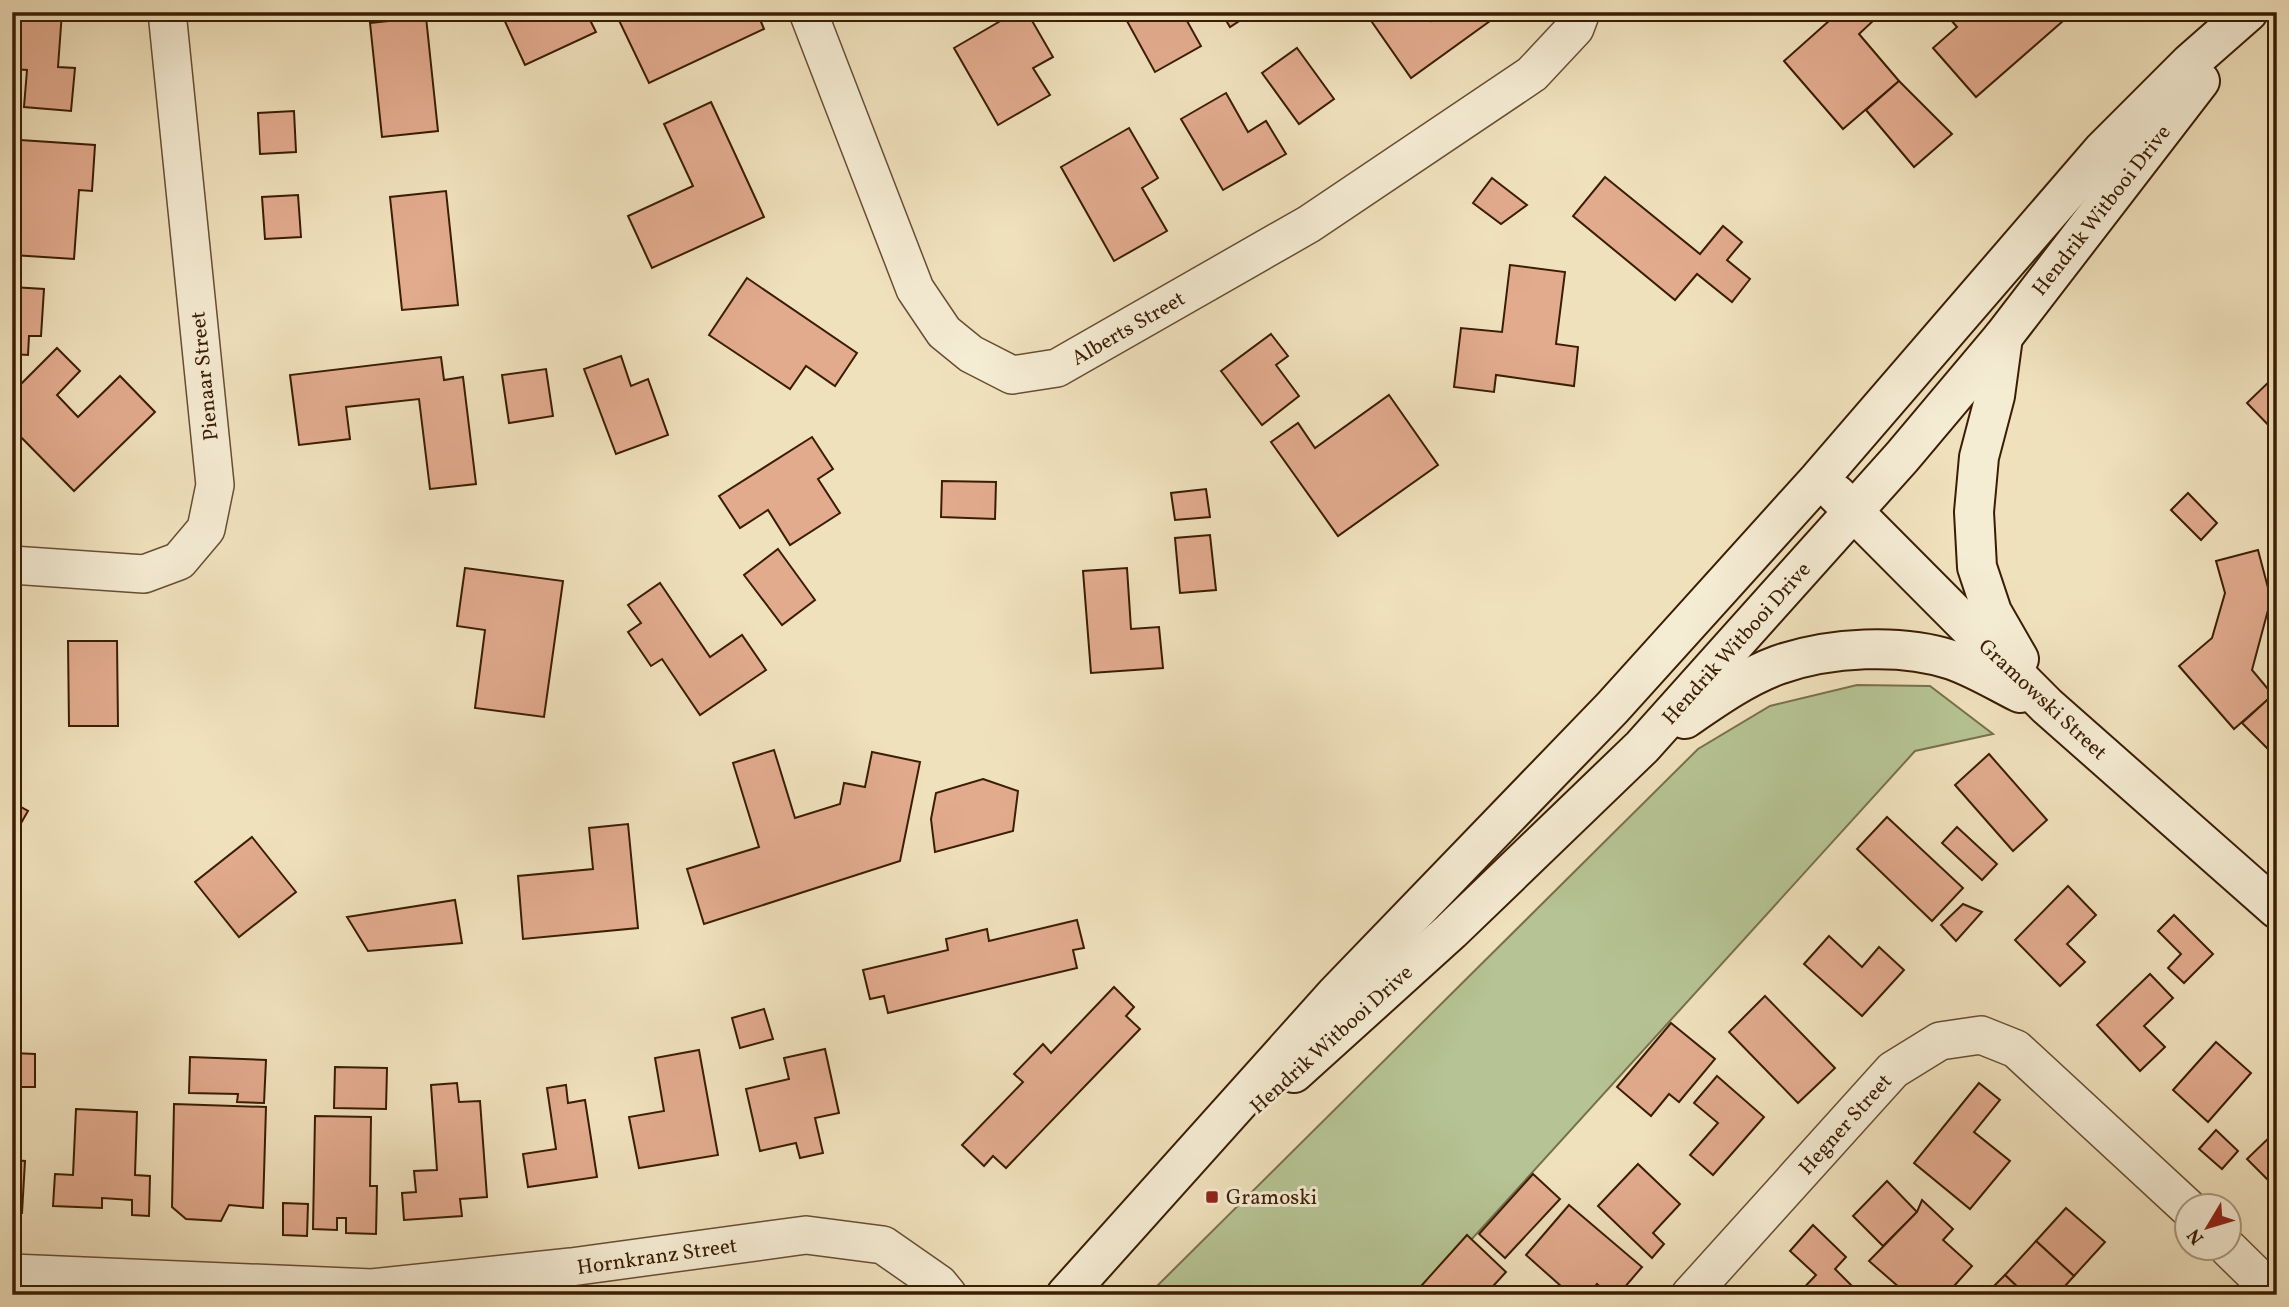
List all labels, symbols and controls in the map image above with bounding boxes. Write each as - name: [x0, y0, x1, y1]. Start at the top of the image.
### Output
- street label: Hendrik Witbooi Drive: [2026, 119, 2178, 303]
- street label: Alberts Street: [1067, 285, 1191, 374]
- street label: Pienaar Street: [184, 310, 227, 442]
- street label: Hendrik Witbooi Drive: [1656, 556, 1818, 732]
- street label: Gramowski Street: [1971, 633, 2113, 767]
- street label: Hendrik Witbooi Drive: [1244, 959, 1420, 1121]
- street label: Hegner Street: [1793, 1068, 1899, 1182]
- place label: Gramoski: [1226, 1184, 1317, 1213]
- marker: Gramoski: [1204, 1189, 1220, 1205]
- north arrow: [2174, 1192, 2244, 1262]
- text: N: [2182, 1223, 2211, 1250]
- street label: Hornkranz Street: [575, 1232, 739, 1283]

